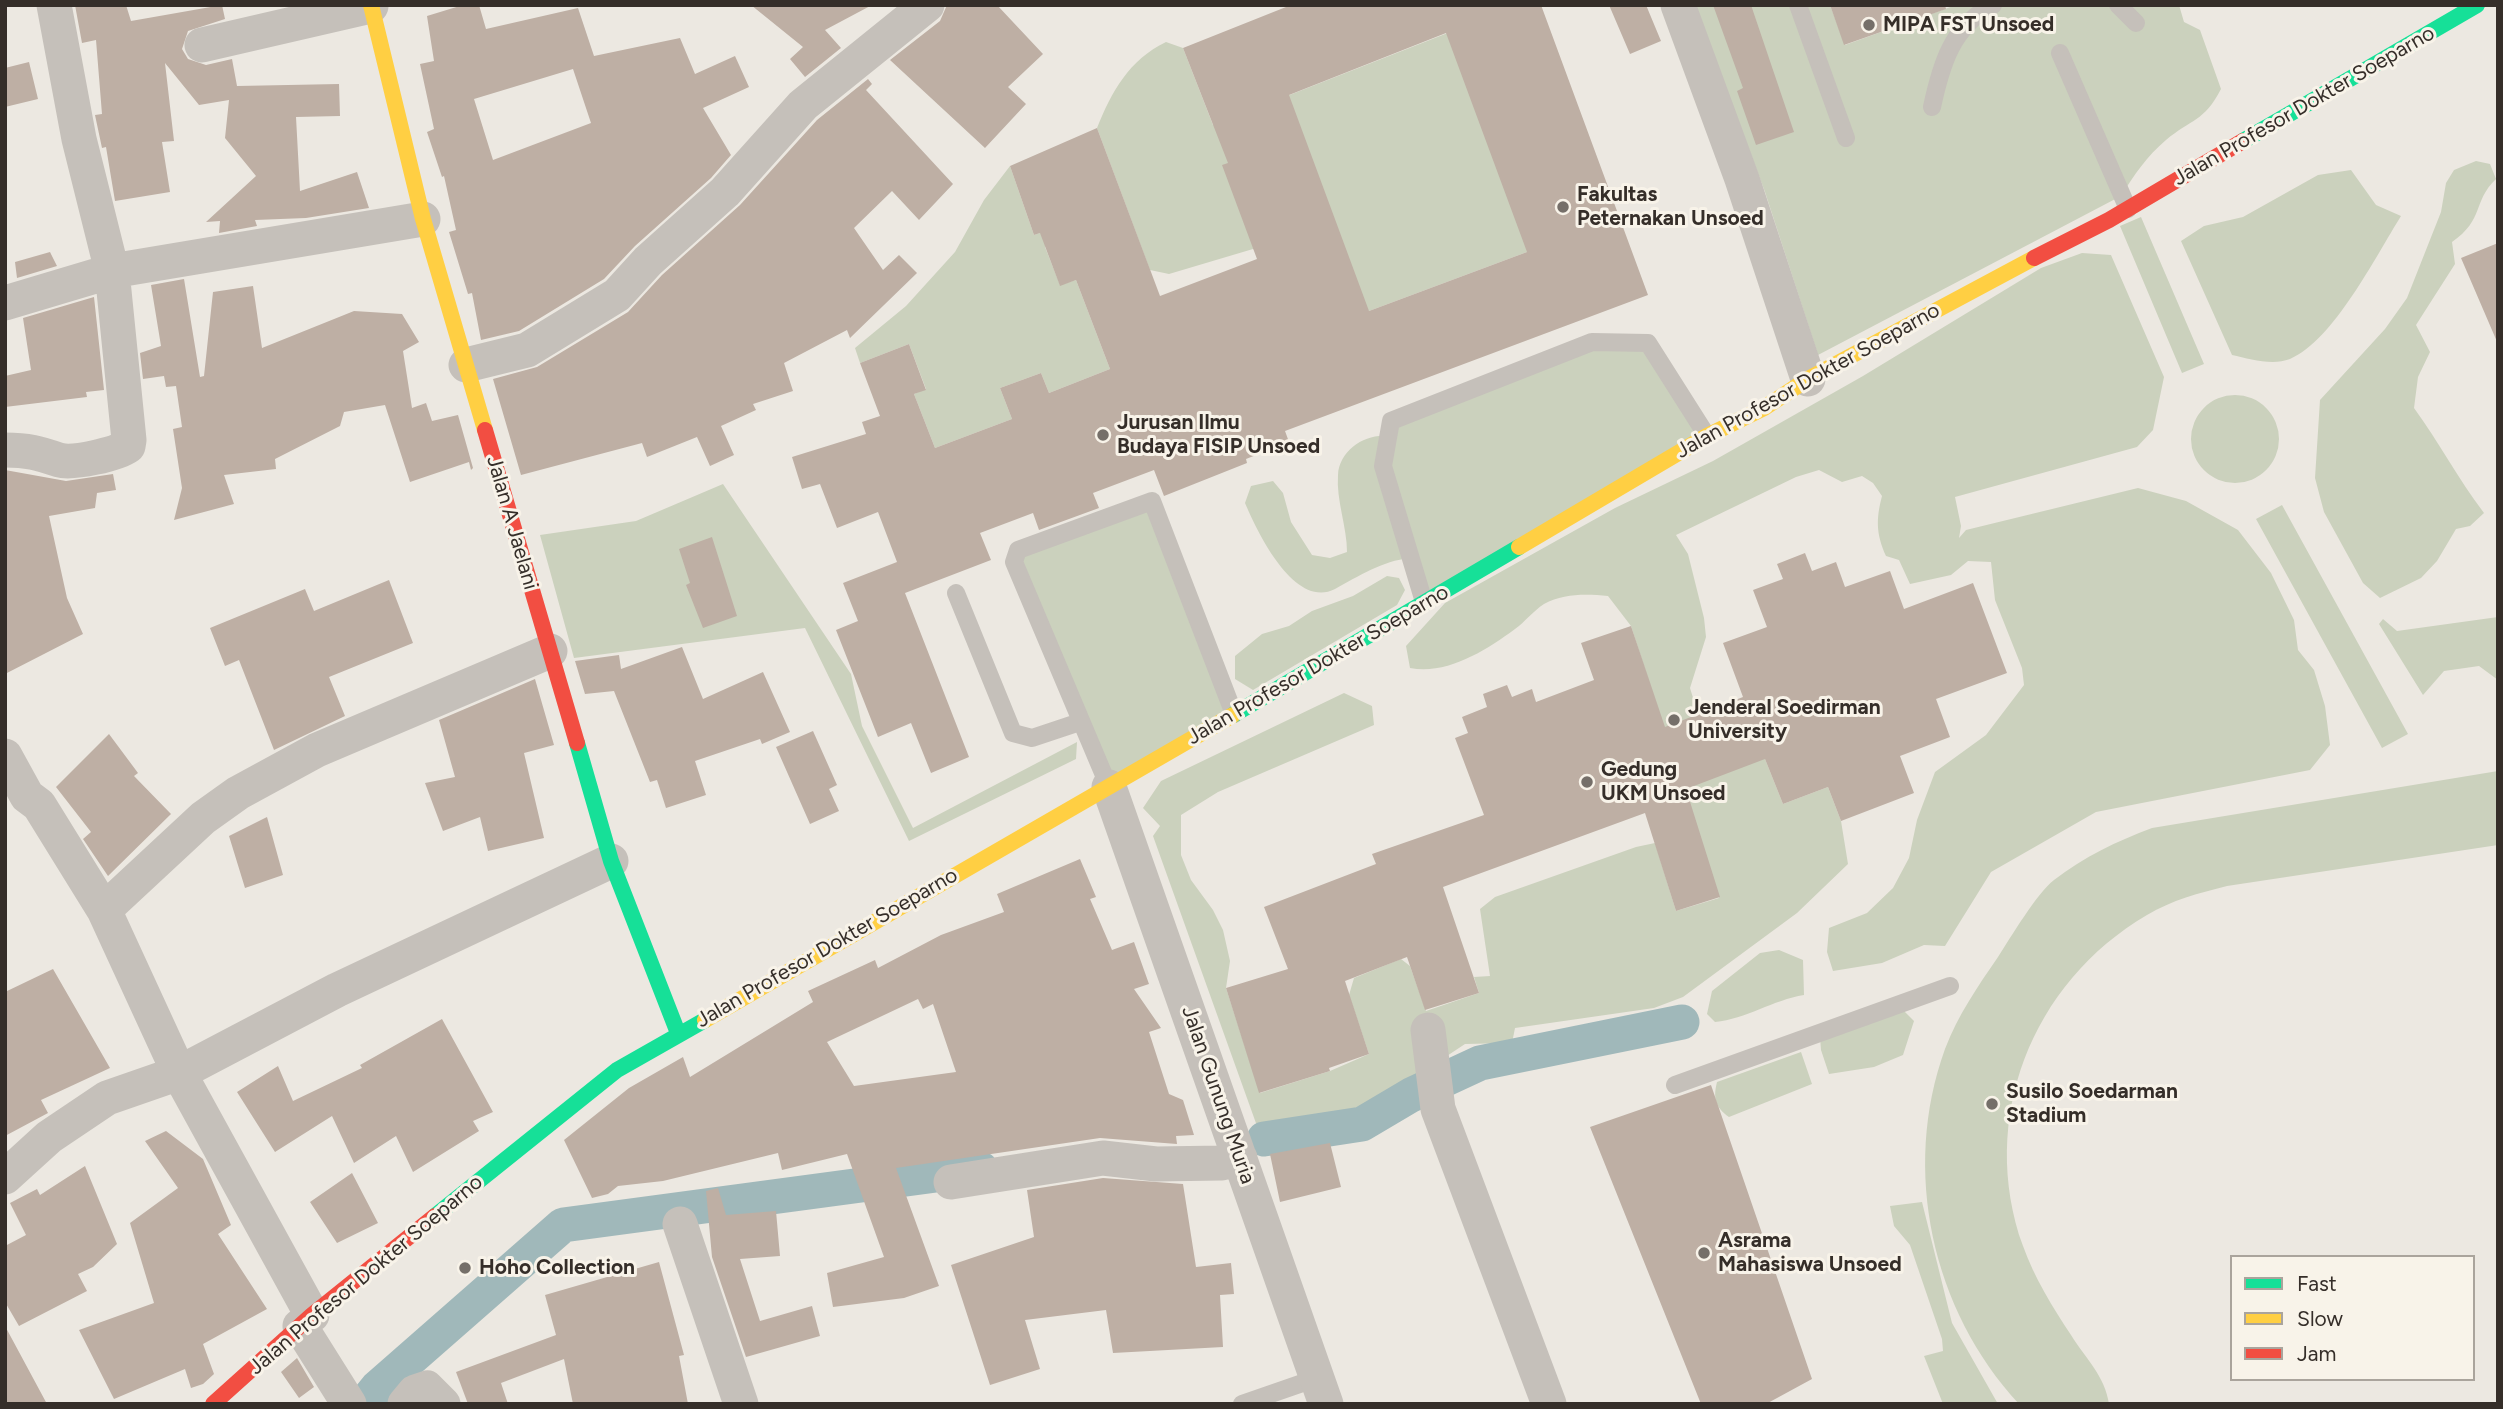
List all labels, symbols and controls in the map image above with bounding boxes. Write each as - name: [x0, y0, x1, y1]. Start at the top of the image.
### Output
- place label: MIPA FST Unsoed: [1883, 12, 2054, 38]
- marker: MIPA FST Unsoed: [1861, 17, 1877, 33]
- street label: Jalan Profesor Dokter Soeparno: [2169, 21, 2439, 191]
- place label: Fakultas Peternakan Unsoed: [1577, 182, 1764, 232]
- marker: Fakultas Peternakan Unsoed: [1555, 199, 1571, 215]
- street label: Jalan Profesor Dokter Soeparno: [1672, 298, 1944, 464]
- place label: Jurusan Ilmu Budaya FISIP Unsoed: [1117, 410, 1320, 460]
- marker: Jurusan Ilmu Budaya FISIP Unsoed: [1095, 427, 1111, 443]
- street label: Jalan A Jaelani: [481, 453, 543, 593]
- street label: Jalan Profesor Dokter Soeparno: [1183, 580, 1453, 750]
- place label: Jenderal Soedirman University: [1688, 695, 1881, 745]
- marker: Jenderal Soedirman University: [1666, 712, 1682, 728]
- place label: Gedung UKM Unsoed: [1601, 757, 1726, 807]
- marker: Gedung UKM Unsoed: [1579, 774, 1595, 790]
- street label: Jalan Profesor Dokter Soeparno: [692, 863, 962, 1033]
- street label: Jalan Gunung Muria: [1176, 1003, 1260, 1187]
- place label: Susilo Soedarman Stadium: [2006, 1079, 2178, 1129]
- marker: Susilo Soedarman Stadium: [1984, 1096, 2000, 1112]
- street label: Jalan Profesor Dokter Soeparno: [244, 1170, 488, 1380]
- place label: Asrama Mahasiswa Unsoed: [1718, 1228, 1902, 1278]
- marker: Asrama Mahasiswa Unsoed: [1696, 1245, 1712, 1261]
- place label: Hoho Collection: [479, 1255, 635, 1281]
- legend: [2230, 1255, 2475, 1381]
- marker: Hoho Collection: [457, 1260, 473, 1276]
- text: Fast: [2297, 1271, 2337, 1296]
- text: Slow: [2297, 1306, 2343, 1331]
- text: Jam: [2297, 1341, 2336, 1366]

